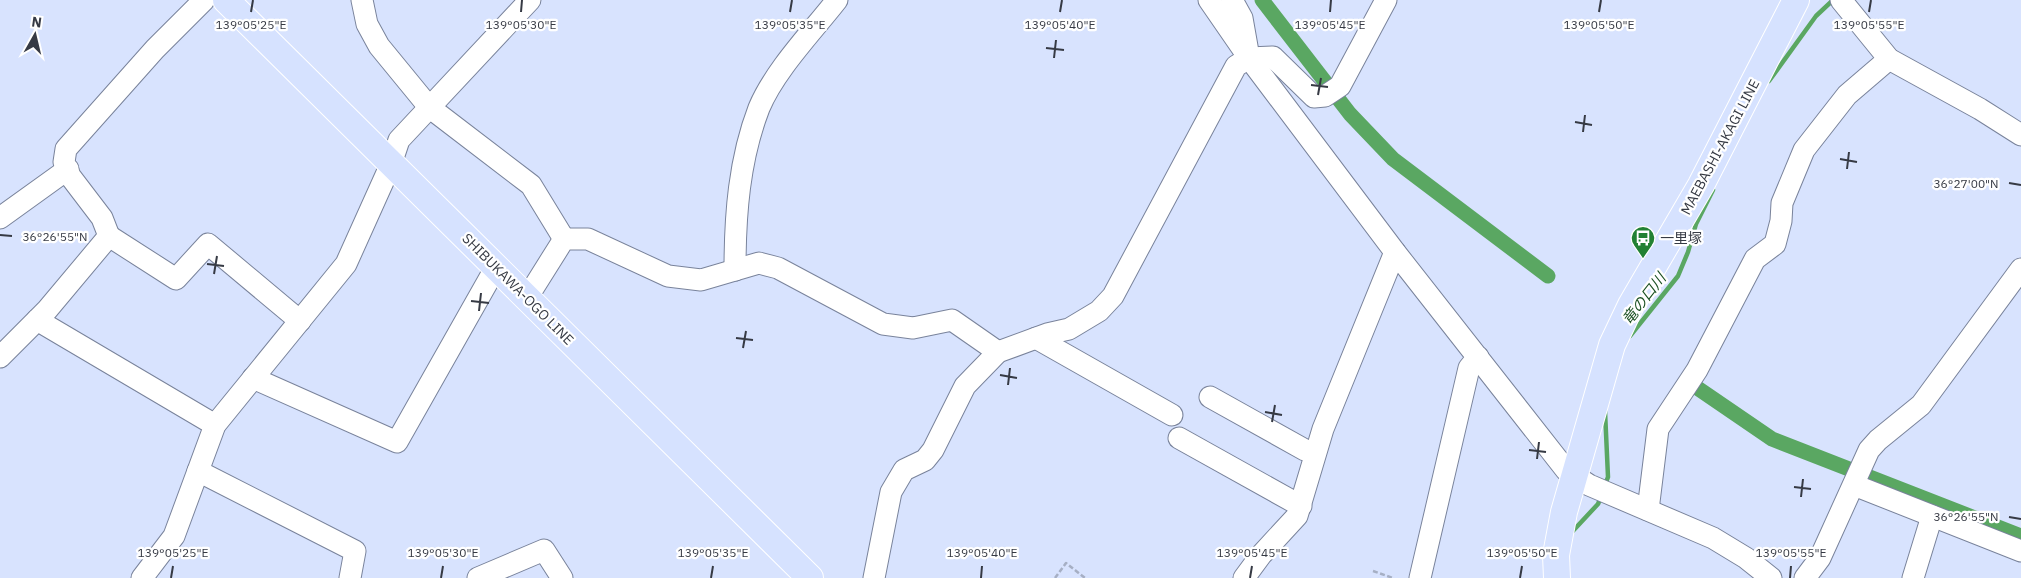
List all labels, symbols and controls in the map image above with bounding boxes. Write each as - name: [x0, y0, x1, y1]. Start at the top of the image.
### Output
- north arrow: [10, 10, 60, 60]
- text: N: [31, 13, 43, 32]
- text: 139°05'25"E: [216, 17, 286, 32]
- text: 139°05'30"E: [486, 17, 556, 32]
- text: 139°05'35"E: [755, 17, 825, 32]
- text: 139°05'40"E: [1025, 17, 1095, 32]
- text: 139°05'45"E: [1295, 17, 1365, 32]
- text: 139°05'50"E: [1564, 17, 1634, 32]
- text: 139°05'55"E: [1834, 17, 1904, 32]
- street label: MAEBASHI-AKAGI LINE: [1677, 76, 1763, 218]
- text: 36°27'00"N: [1933, 176, 1999, 191]
- bus stop icon: 一里塚: [1630, 225, 1656, 259]
- text: 36°26'55"N: [22, 229, 88, 244]
- street label: SHIBUKAWA-OGO LINE: [458, 229, 578, 349]
- place label: 一里塚: [1660, 229, 1702, 247]
- water label: 竜の口川: [1618, 268, 1671, 328]
- text: 36°26'55"N: [1933, 509, 1999, 524]
- text: 139°05'25"E: [138, 545, 208, 560]
- text: 139°05'30"E: [408, 545, 478, 560]
- text: 139°05'35"E: [678, 545, 748, 560]
- text: 139°05'40"E: [947, 545, 1017, 560]
- text: 139°05'45"E: [1217, 545, 1287, 560]
- text: 139°05'50"E: [1487, 545, 1557, 560]
- text: 139°05'55"E: [1756, 545, 1826, 560]

